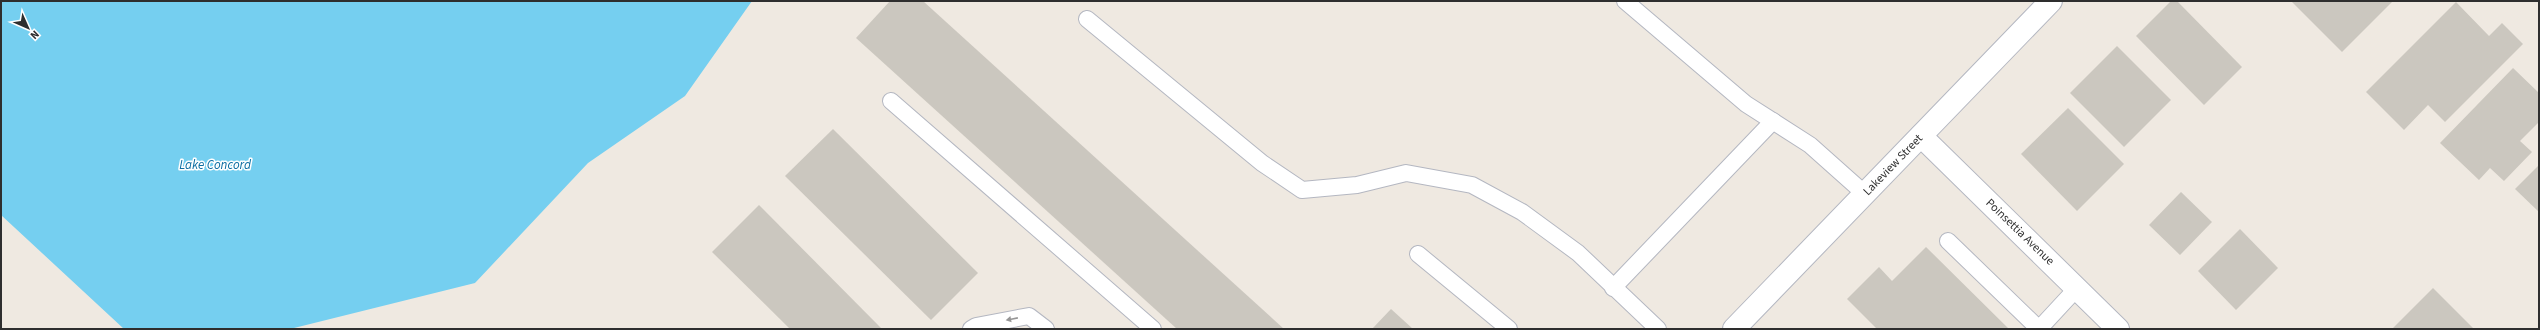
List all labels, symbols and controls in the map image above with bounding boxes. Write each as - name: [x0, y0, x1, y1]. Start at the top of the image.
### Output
- north arrow: [8, 8, 48, 48]
- text: N: [27, 27, 43, 43]
- street label: Lakeview Street: [1859, 131, 1927, 199]
- water label: Lake Concord: [179, 156, 252, 174]
- street label: Poinsettia Avenue: [1982, 195, 2058, 269]
- one-way arrow: [1006, 316, 1018, 322]

